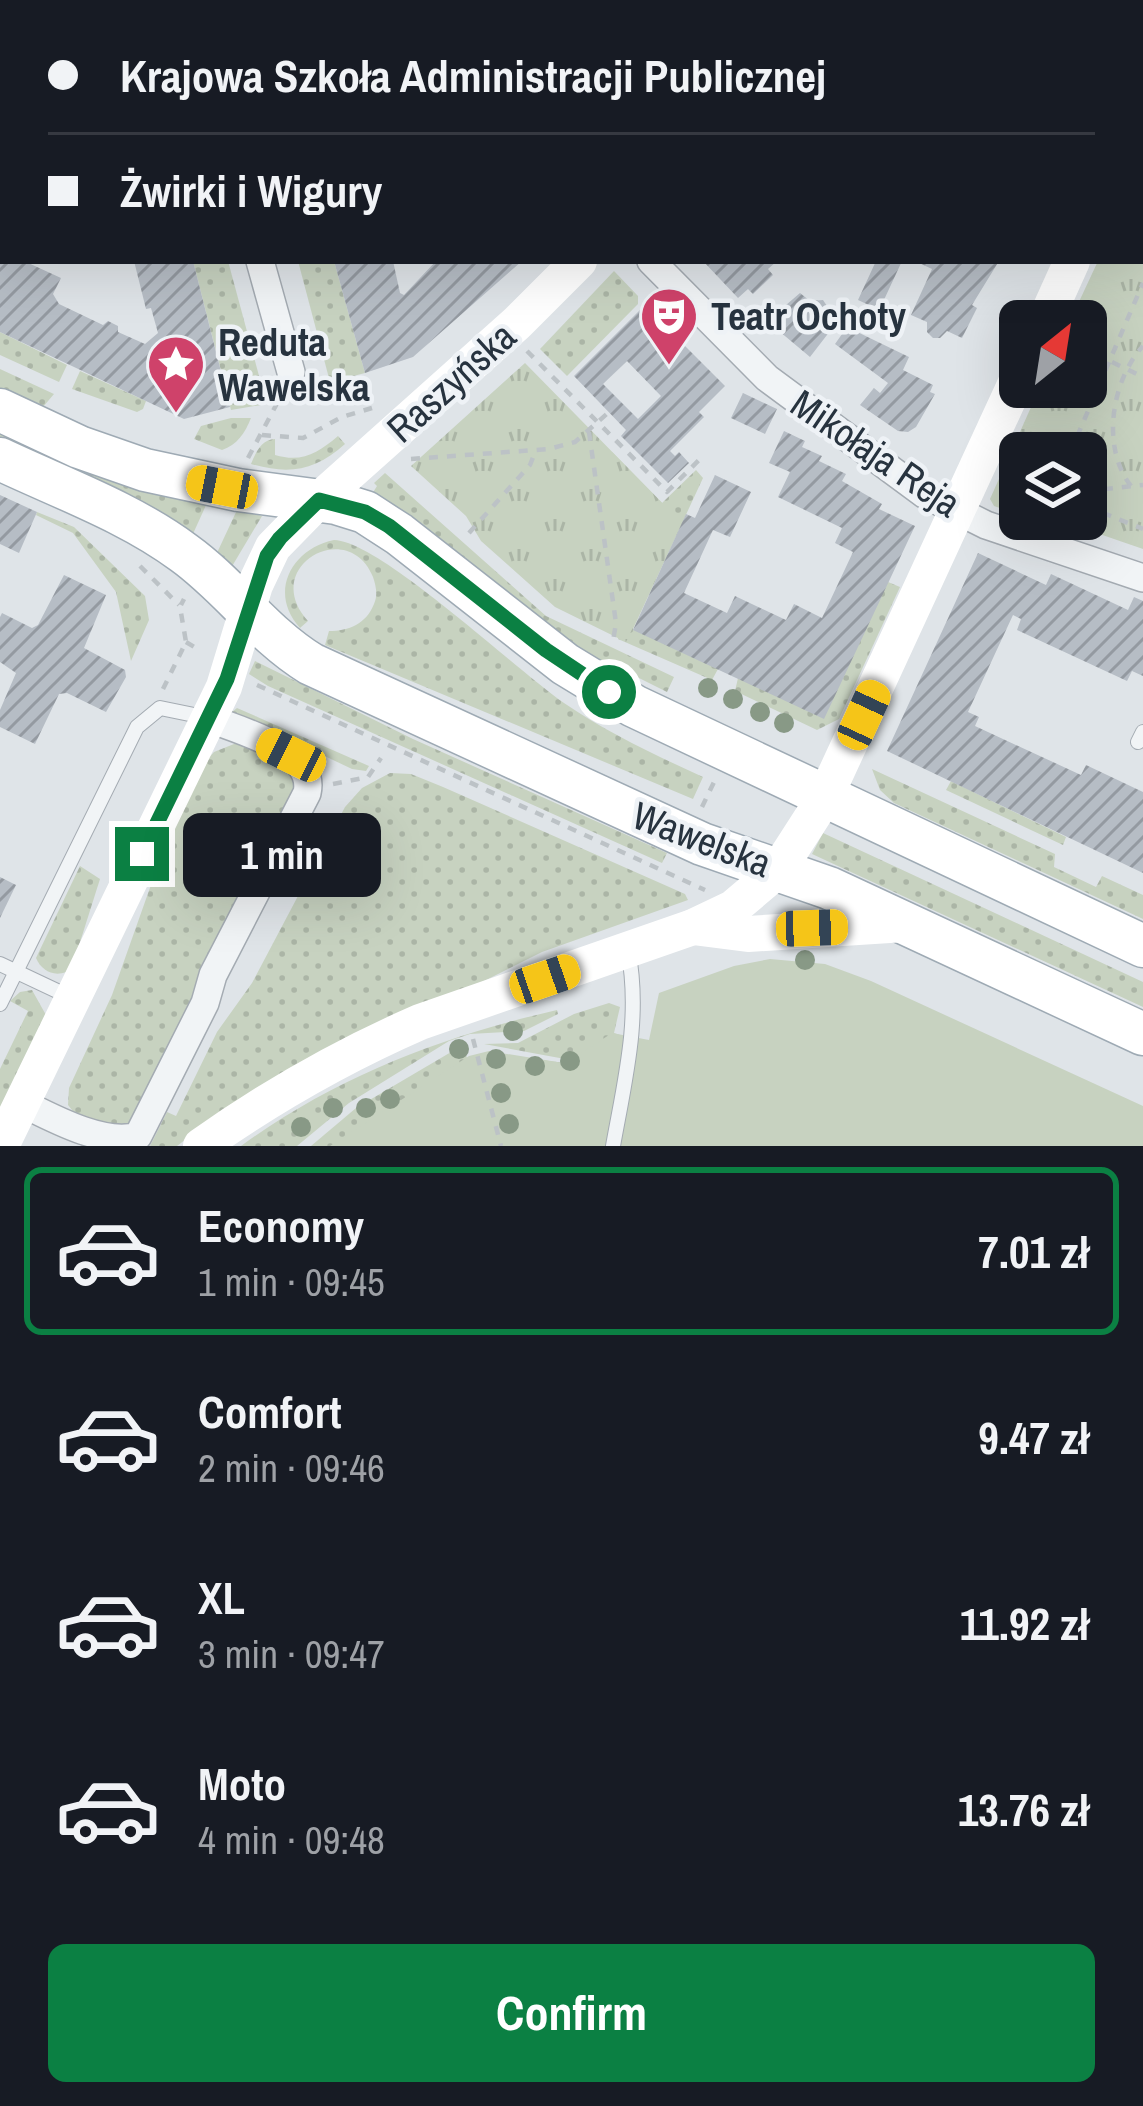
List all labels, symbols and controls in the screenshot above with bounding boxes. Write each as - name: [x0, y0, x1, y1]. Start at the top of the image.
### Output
- text: Krajowa Szkoła Administracji Publicznej: [120, 45, 826, 106]
- text: Żwirki i Wigury: [120, 160, 382, 221]
- theatre icon: Teatr Ochoty: [638, 285, 700, 367]
- place label: Teatr Ochoty: [711, 290, 906, 342]
- north arrow: [999, 300, 1107, 408]
- map controls: [999, 300, 1107, 540]
- street label: Raszyńska: [375, 310, 527, 454]
- place label: Reduta Wawelska: [218, 316, 370, 413]
- place icon: Reduta Wawelska: [145, 333, 207, 415]
- street label: Mikołaja Reja: [781, 377, 971, 529]
- button: layers: [999, 432, 1107, 540]
- car: [183, 462, 261, 512]
- route start: [582, 665, 636, 719]
- car: [832, 675, 896, 755]
- car: [251, 723, 331, 787]
- street label: Wawelska: [625, 789, 779, 889]
- callout: 1 min: [184, 812, 382, 896]
- route end: [115, 827, 169, 881]
- text: 1 min: [240, 829, 324, 881]
- car: [775, 909, 849, 947]
- car: [505, 950, 585, 1008]
- text: Economy: [198, 1195, 364, 1256]
- icon: car: [54, 1197, 162, 1305]
- text: 7.01 zł: [978, 1221, 1089, 1282]
- text: 1 min · 09:45: [198, 1256, 385, 1308]
- text: Comfort: [198, 1381, 341, 1442]
- icon: car: [54, 1383, 162, 1491]
- text: 9.47 zł: [978, 1407, 1089, 1468]
- text: 2 min · 09:46: [198, 1442, 385, 1494]
- text: XL: [198, 1567, 245, 1628]
- icon: car: [54, 1569, 162, 1677]
- text: 11.92 zł: [960, 1593, 1089, 1654]
- text: 3 min · 09:47: [198, 1628, 385, 1680]
- text: Moto: [198, 1753, 286, 1814]
- icon: car: [54, 1755, 162, 1863]
- text: 13.76 zł: [958, 1779, 1089, 1840]
- text: 4 min · 09:48: [198, 1814, 385, 1866]
- button: Confirm: [48, 1944, 1095, 2082]

